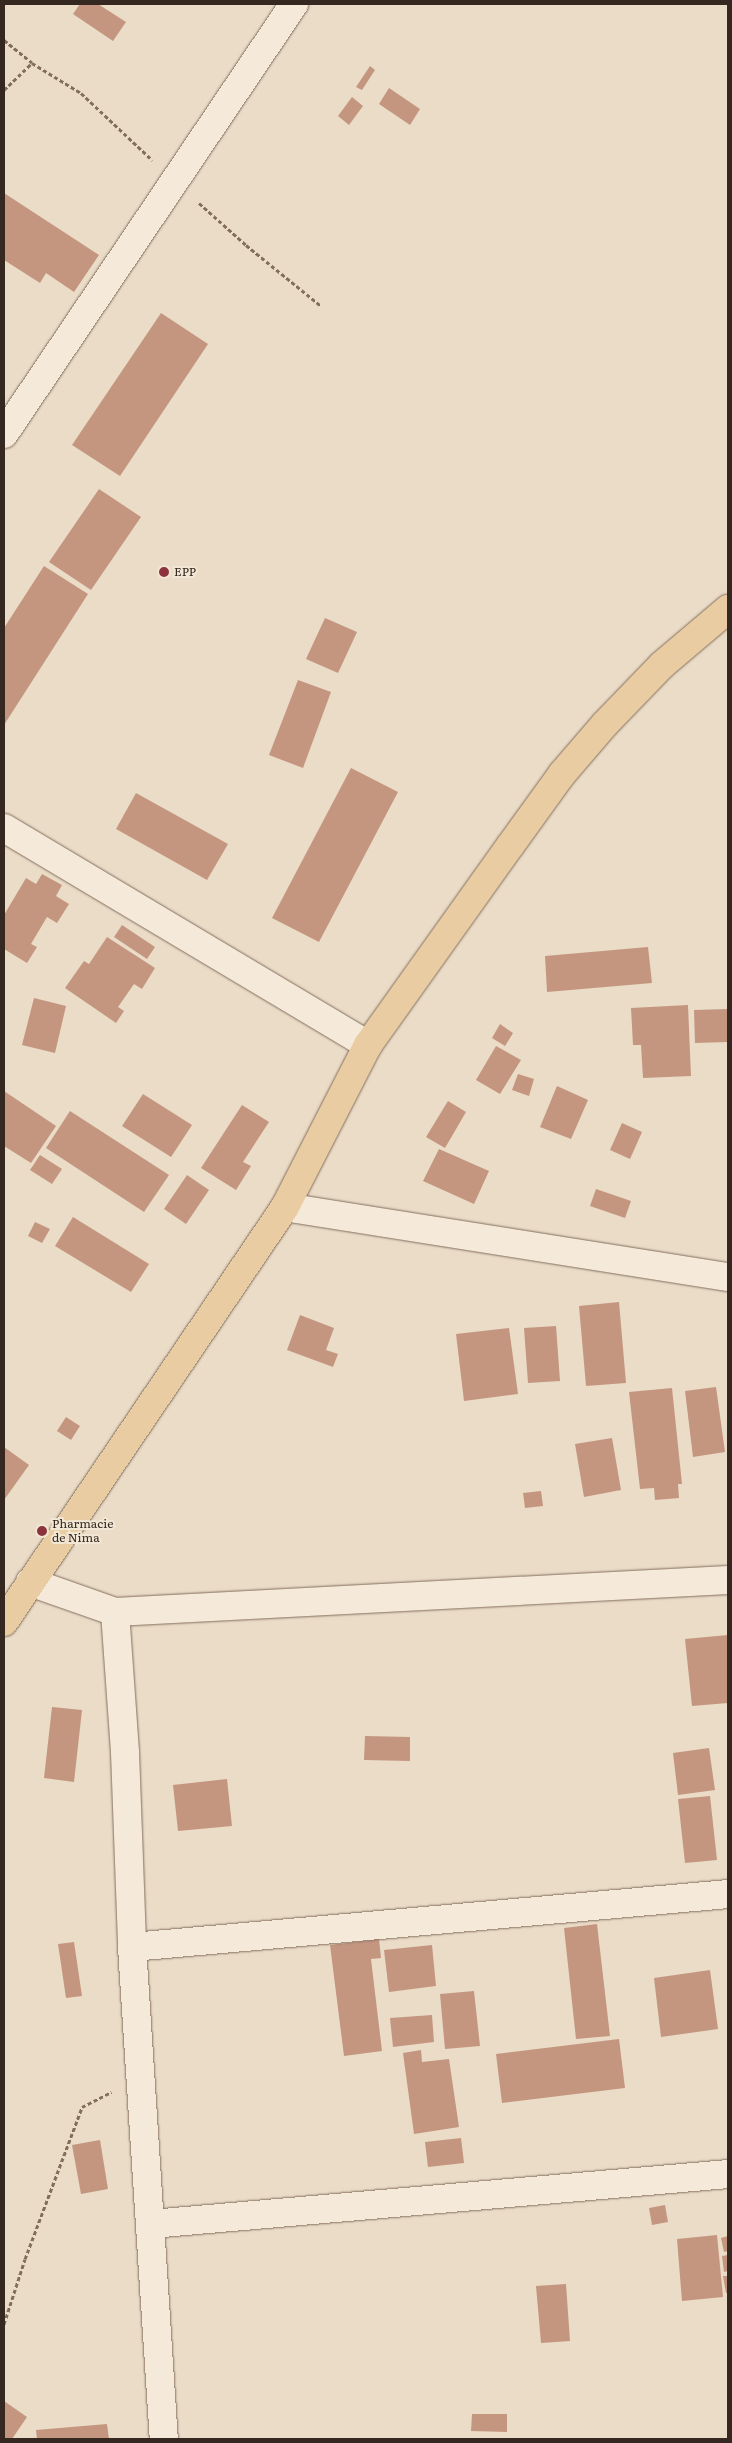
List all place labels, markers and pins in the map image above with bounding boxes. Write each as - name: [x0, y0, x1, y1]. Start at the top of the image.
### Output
- place label: EPP: [174, 565, 196, 579]
- marker: EPP: [158, 566, 170, 578]
- place label: Pharmacie de Nima: [52, 1517, 113, 1545]
- marker: Pharmacie de Nima: [36, 1525, 48, 1537]

